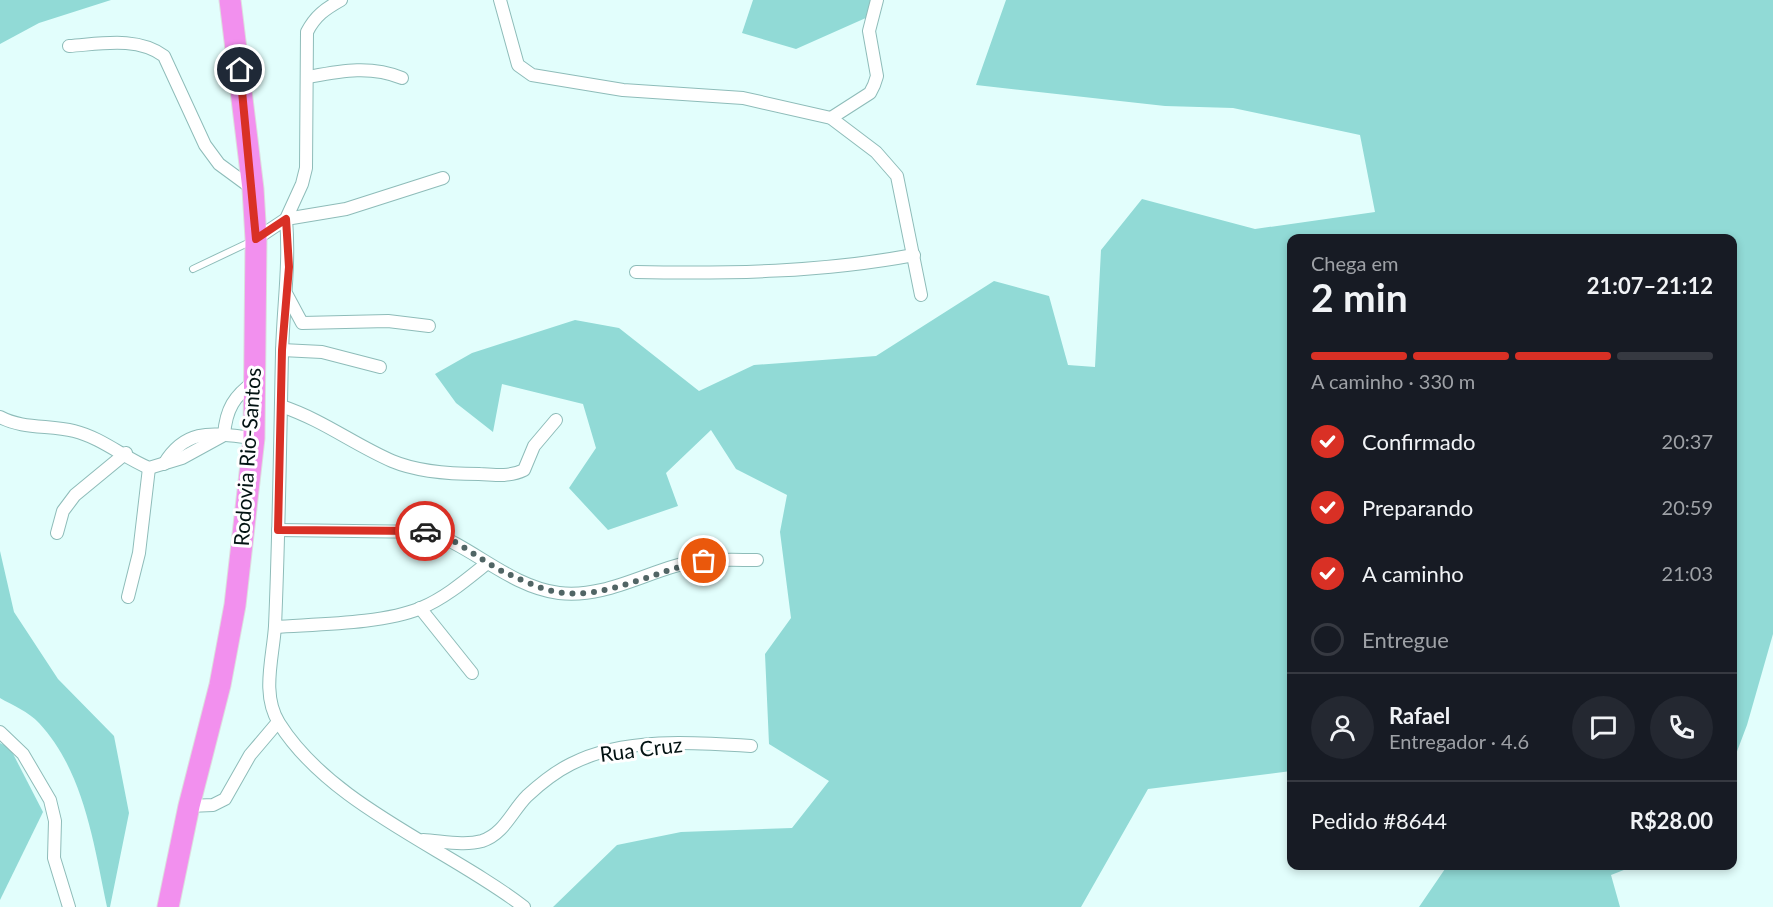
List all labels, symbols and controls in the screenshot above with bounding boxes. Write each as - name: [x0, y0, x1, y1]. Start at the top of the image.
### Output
- pin: [214, 44, 265, 95]
- icon: home: [223, 53, 256, 86]
- text: Chega em: [1311, 251, 1399, 275]
- text: 21:07–21:12: [1587, 272, 1713, 299]
- text: 2 min: [1311, 274, 1408, 320]
- street label: Rodovia Rio-Santos: [228, 367, 265, 547]
- text: A caminho · 330 m: [1311, 369, 1475, 393]
- icon: check: [1311, 425, 1344, 458]
- text: Confirmado: [1362, 428, 1475, 455]
- text: 20:37: [1662, 429, 1713, 453]
- icon: check: [1311, 491, 1344, 524]
- text: Preparando: [1362, 494, 1473, 521]
- text: 20:59: [1662, 495, 1713, 519]
- courier: [395, 501, 455, 561]
- icon: car: [409, 515, 442, 548]
- pin: [678, 535, 729, 586]
- icon: bag: [687, 544, 720, 577]
- icon: check: [1311, 557, 1344, 590]
- text: A caminho: [1362, 560, 1464, 587]
- text: 21:03: [1662, 561, 1713, 585]
- text: Entregue: [1362, 626, 1449, 653]
- button: person: [1311, 696, 1374, 759]
- button: chat: [1572, 696, 1635, 759]
- button: phone: [1650, 696, 1713, 759]
- text: Rafael: [1389, 702, 1450, 729]
- text: Entregador · 4.6: [1389, 729, 1529, 753]
- street label: Rua Cruz: [598, 731, 684, 766]
- text: Pedido #8644: [1311, 807, 1447, 834]
- text: R$28.00: [1630, 807, 1713, 834]

